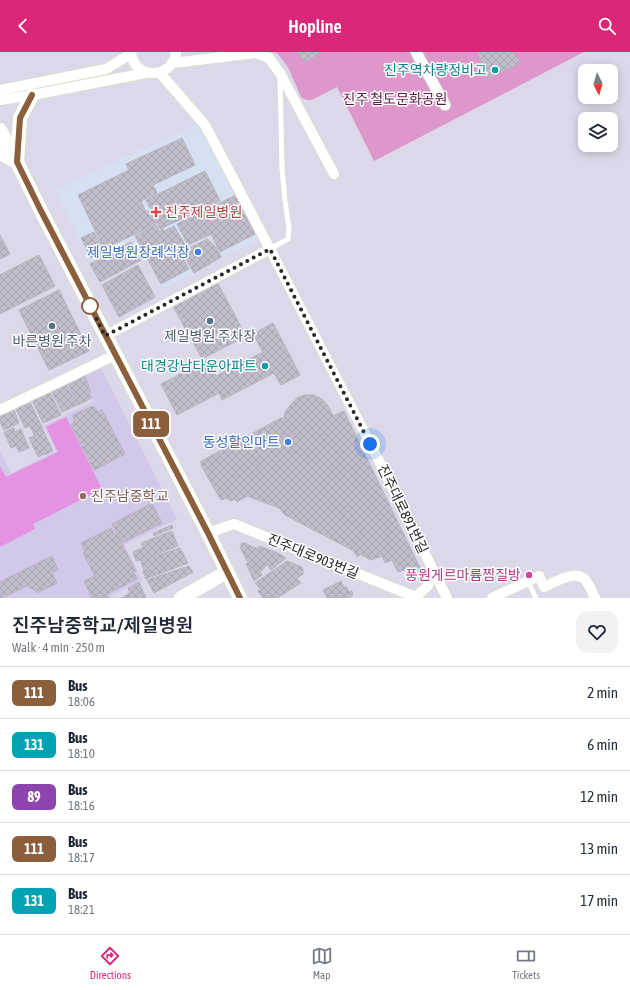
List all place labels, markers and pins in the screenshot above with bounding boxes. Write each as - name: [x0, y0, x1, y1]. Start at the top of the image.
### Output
- place label: 진주역차량정비고: [384, 62, 487, 78]
- marker: 진주역차량정비고: [490, 65, 500, 75]
- place label: 진주제일병원: [165, 204, 242, 220]
- marker: 진주제일병원: [150, 206, 162, 218]
- place label: 제일병원장례식장: [87, 244, 190, 260]
- marker: 제일병원장례식장: [193, 247, 203, 257]
- unlabelled marker: [81, 297, 99, 315]
- marker: 제일병원 주차장: [205, 316, 215, 326]
- marker: 바른병원 주차: [47, 321, 57, 331]
- place label: 제일병원 주차장: [164, 328, 256, 344]
- place label: 바른병원 주차: [12, 333, 92, 349]
- place label: 대경강남타운아파트: [141, 358, 257, 374]
- marker: 대경강남타운아파트: [260, 361, 270, 371]
- place label: 동성할인마트: [203, 434, 280, 450]
- marker: 동성할인마트: [283, 437, 293, 447]
- place label: 진주남중학교: [91, 488, 168, 504]
- marker: 진주남중학교: [78, 491, 88, 501]
- place label: 풍원게르마륨찜질방: [405, 567, 521, 583]
- marker: 풍원게르마륨찜질방: [524, 570, 534, 580]

